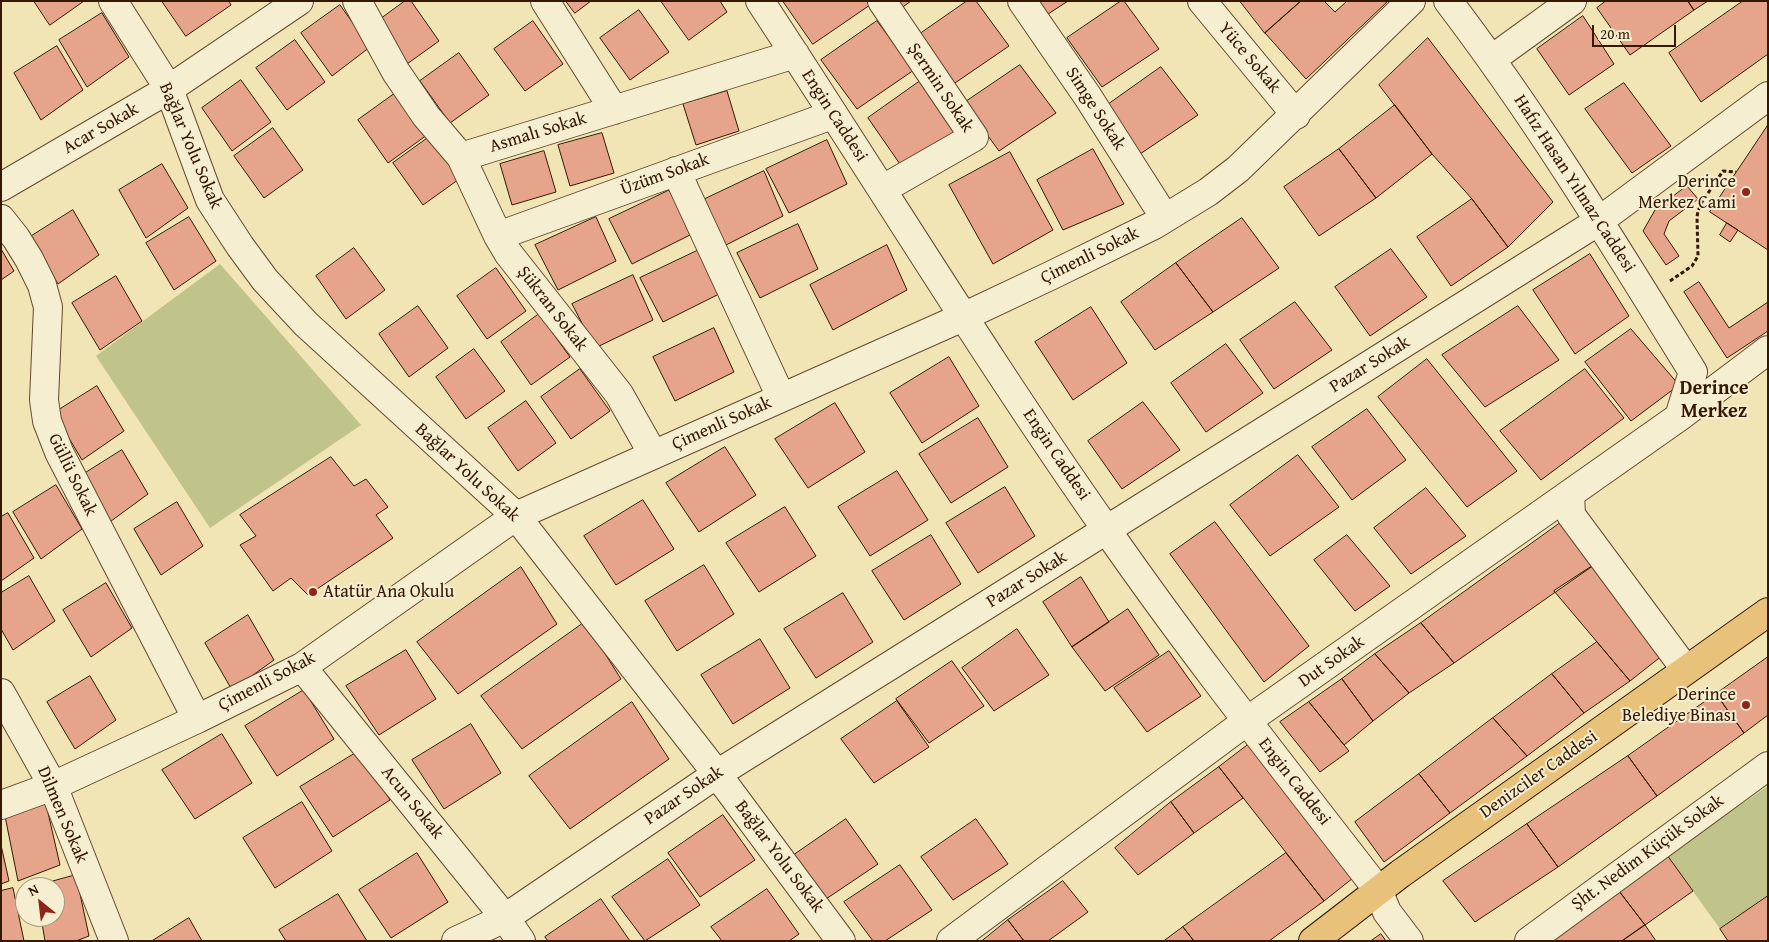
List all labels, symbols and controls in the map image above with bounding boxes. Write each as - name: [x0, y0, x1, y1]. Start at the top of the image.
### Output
- scale bar: [1594, 15, 1678, 47]
- street label: Yüce Sokak: [1213, 18, 1285, 98]
- text: 20 m: [1600, 23, 1630, 44]
- street label: Şermin Sokak: [902, 39, 978, 137]
- street label: Simge Sokak: [1060, 63, 1130, 155]
- street label: Engin Caddesi: [796, 66, 872, 166]
- street label: Bağlar Yolu Sokak: [154, 80, 226, 212]
- street label: Hafız Hasan Yılmaz Caddesi: [1508, 91, 1640, 277]
- street label: Acar Sokak: [59, 99, 143, 159]
- street label: Asmalı Sokak: [487, 108, 589, 158]
- street label: Üzüm Sokak: [618, 149, 712, 201]
- place label: Derince Merkez Cami: [1638, 171, 1736, 213]
- marker: Derince Merkez Cami: [1740, 186, 1752, 198]
- street label: Çimenli Sokak: [1037, 223, 1143, 289]
- street label: Şükran Sokak: [512, 262, 592, 356]
- street label: Pazar Sokak: [1326, 332, 1414, 398]
- district label: Derince Merkez: [1679, 377, 1749, 424]
- street label: Çimenli Sokak: [669, 392, 775, 456]
- street label: Engin Caddesi: [1018, 405, 1094, 505]
- street label: Bağlar Yolu Sokak: [410, 419, 524, 527]
- street label: Güllü Sokak: [43, 430, 101, 520]
- street label: Pazar Sokak: [983, 547, 1071, 613]
- place label: Atatür Ana Okulu: [323, 581, 454, 603]
- marker: Atatür Ana Okulu: [307, 586, 319, 598]
- street label: Dut Sokak: [1295, 631, 1369, 693]
- street label: Çimenli Sokak: [215, 647, 319, 717]
- place label: Derince Belediye Binası: [1622, 684, 1736, 726]
- marker: Derince Belediye Binası: [1740, 699, 1752, 711]
- street label: Denizciler Caddesi: [1476, 726, 1602, 824]
- street label: Engin Caddesi: [1253, 734, 1335, 830]
- street label: Acun Sokak: [376, 762, 448, 844]
- street label: Pazar Sokak: [640, 762, 728, 830]
- street label: Dilmen Sokak: [32, 763, 92, 867]
- street label: Şht. Nedim Küçük Sokak: [1568, 790, 1728, 916]
- street label: Bağlar Yolu Sokak: [730, 797, 828, 917]
- north arrow: [15, 877, 65, 927]
- text: N: [24, 879, 42, 901]

